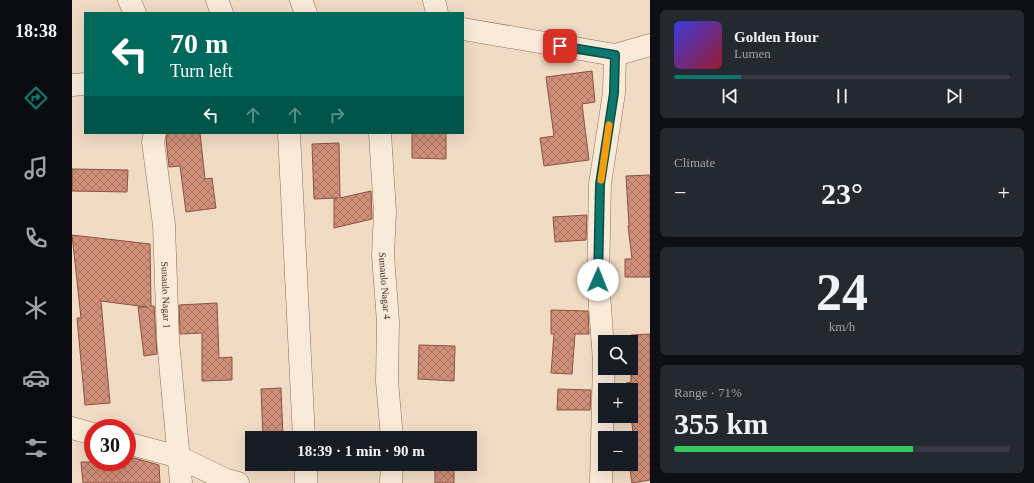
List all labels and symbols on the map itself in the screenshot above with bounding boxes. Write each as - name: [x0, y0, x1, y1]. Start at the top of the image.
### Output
- pin: [543, 29, 577, 63]
- street label: Sunaulo Nagar 4: [377, 252, 393, 320]
- position arrow: [577, 259, 619, 301]
- street label: Sunaulo Nagar 1: [159, 261, 173, 329]
- speed limit sign: 30: [84, 419, 136, 471]

